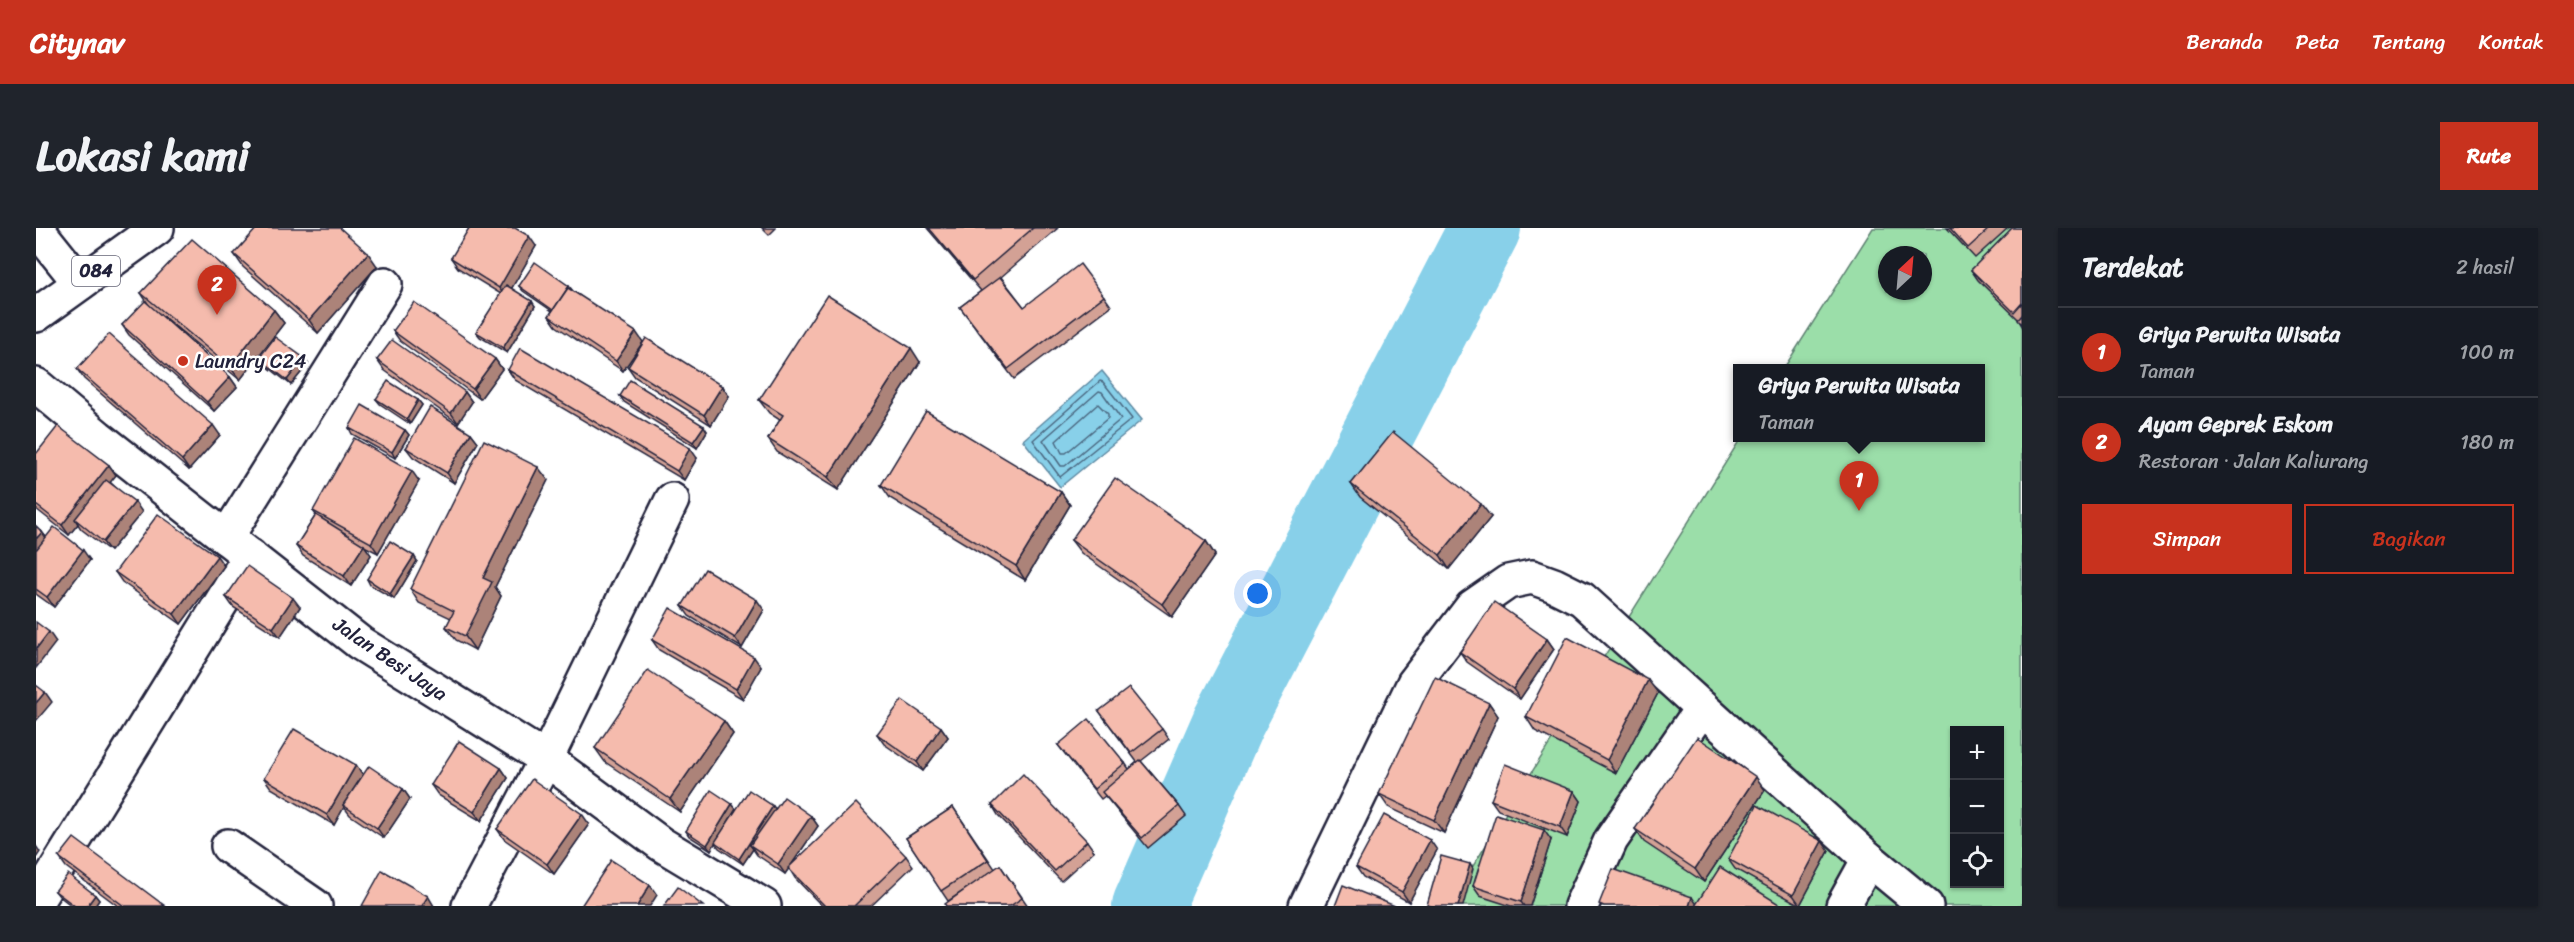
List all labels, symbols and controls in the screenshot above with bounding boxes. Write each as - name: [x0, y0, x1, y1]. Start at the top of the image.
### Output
- text: Citynav: [30, 18, 124, 67]
- text: Beranda: [2186, 23, 2262, 61]
- text: Peta: [2295, 23, 2339, 61]
- text: Tentang: [2372, 23, 2445, 61]
- text: Kontak: [2478, 23, 2544, 61]
- text: Lokasi kami: [36, 119, 249, 193]
- button: Rute: [2440, 122, 2538, 190]
- text: Terdekat: [2082, 244, 2183, 290]
- north arrow: [1878, 246, 1932, 300]
- text: 2 hasil: [2456, 250, 2514, 285]
- road number: 084: [72, 256, 120, 286]
- pin: 2: [198, 266, 237, 315]
- text: Griya Perwita Wisata: [2139, 315, 2340, 354]
- text: 1: [2097, 335, 2106, 370]
- text: 100 m: [2460, 335, 2514, 370]
- place label: Laundry C24: [195, 344, 307, 379]
- marker: Laundry C24: [176, 354, 190, 368]
- text: Taman: [2139, 354, 2195, 389]
- popup: [1733, 364, 1985, 442]
- text: Griya Perwita Wisata: [1759, 366, 1959, 405]
- text: Taman: [1759, 405, 1814, 440]
- text: Ayam Geprek Eskom: [2139, 405, 2333, 444]
- text: 2: [2096, 425, 2107, 460]
- text: 180 m: [2460, 425, 2514, 460]
- text: Restoran · Jalan Kaliurang: [2139, 444, 2369, 479]
- pin: 1: [1840, 462, 1878, 511]
- button: Simpan: [2082, 504, 2292, 574]
- button: Bagikan: [2304, 504, 2514, 574]
- your location: [1243, 579, 1272, 608]
- street label: Jalan Besi Jaya: [325, 607, 455, 711]
- map controls: [1950, 726, 2004, 888]
- button: +: [1950, 726, 2004, 780]
- button: −: [1950, 780, 2004, 834]
- button: locate: [1950, 834, 2004, 888]

